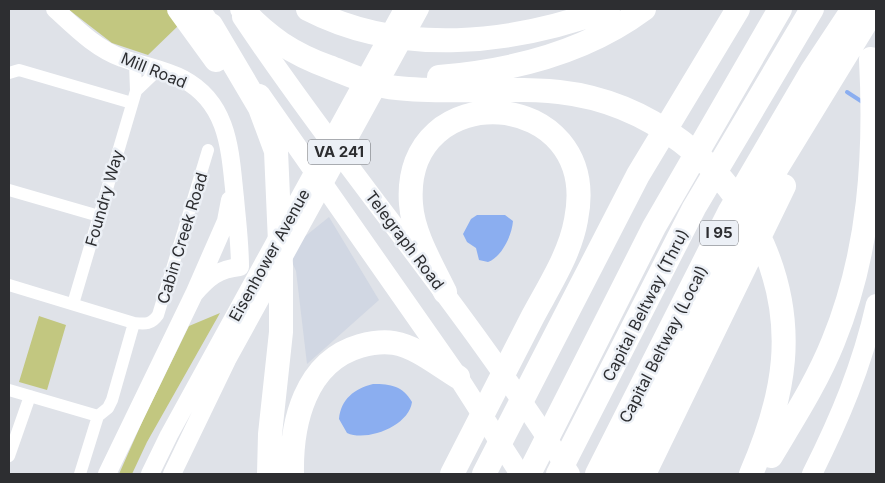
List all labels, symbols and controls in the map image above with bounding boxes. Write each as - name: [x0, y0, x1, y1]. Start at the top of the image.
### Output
- street label: Mill Road: [118, 48, 190, 92]
- road number: VA 241: [308, 140, 370, 164]
- street label: Foundry Way: [81, 147, 127, 249]
- street label: Cabin Creek Road: [153, 170, 211, 306]
- street label: Eisenhower Avenue: [224, 185, 314, 325]
- street label: Telegraph Road: [361, 187, 449, 293]
- road number: I 95: [700, 220, 738, 246]
- street label: Capital Beltway (Thru): [598, 225, 692, 385]
- street label: Capital Beltway (Local): [615, 262, 711, 426]

